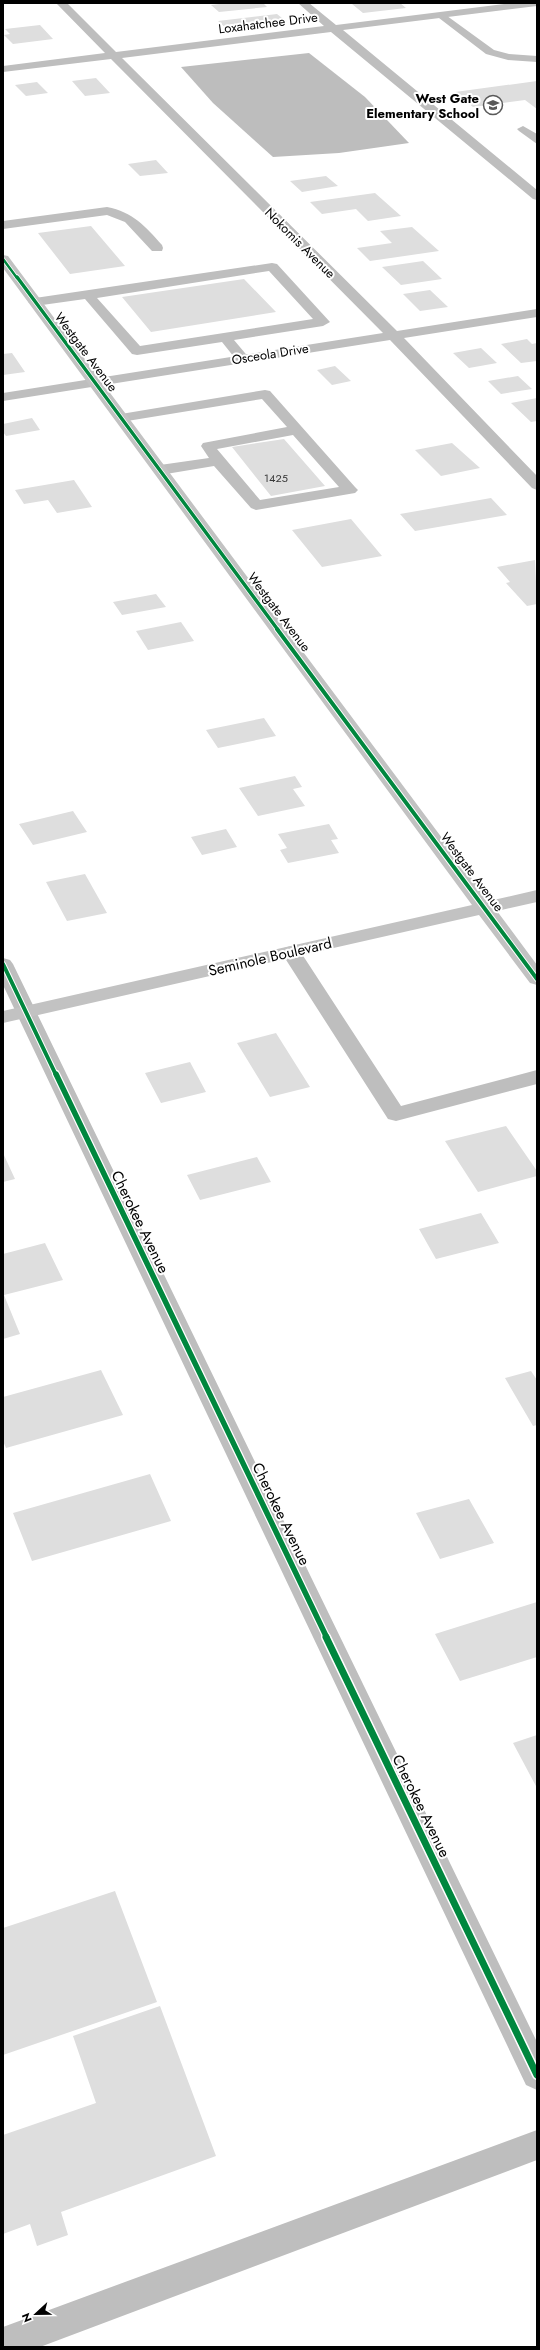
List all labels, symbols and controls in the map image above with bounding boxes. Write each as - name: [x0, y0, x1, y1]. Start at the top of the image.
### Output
- street label: Loxahatchee Drive: [217, 7, 319, 39]
- place label: West Gate Elementary School: [366, 89, 480, 123]
- school or university icon: West Gate Elementary School: [482, 94, 504, 116]
- street label: Nokomis Avenue: [260, 203, 340, 283]
- street label: Westgate Avenue: [50, 308, 122, 396]
- street label: Osceola Drive: [230, 339, 310, 369]
- house number: 1425: [264, 470, 288, 486]
- street label: Westgate Avenue: [243, 568, 315, 656]
- street label: Westgate Avenue: [436, 828, 508, 916]
- street label: Seminole Boulevard: [206, 932, 334, 982]
- street label: Cherokee Avenue: [106, 1167, 175, 1277]
- street label: Cherokee Avenue: [247, 1459, 316, 1569]
- street label: Cherokee Avenue: [387, 1751, 456, 1861]
- north arrow: [16, 2294, 56, 2334]
- text: N: [18, 2311, 36, 2325]

